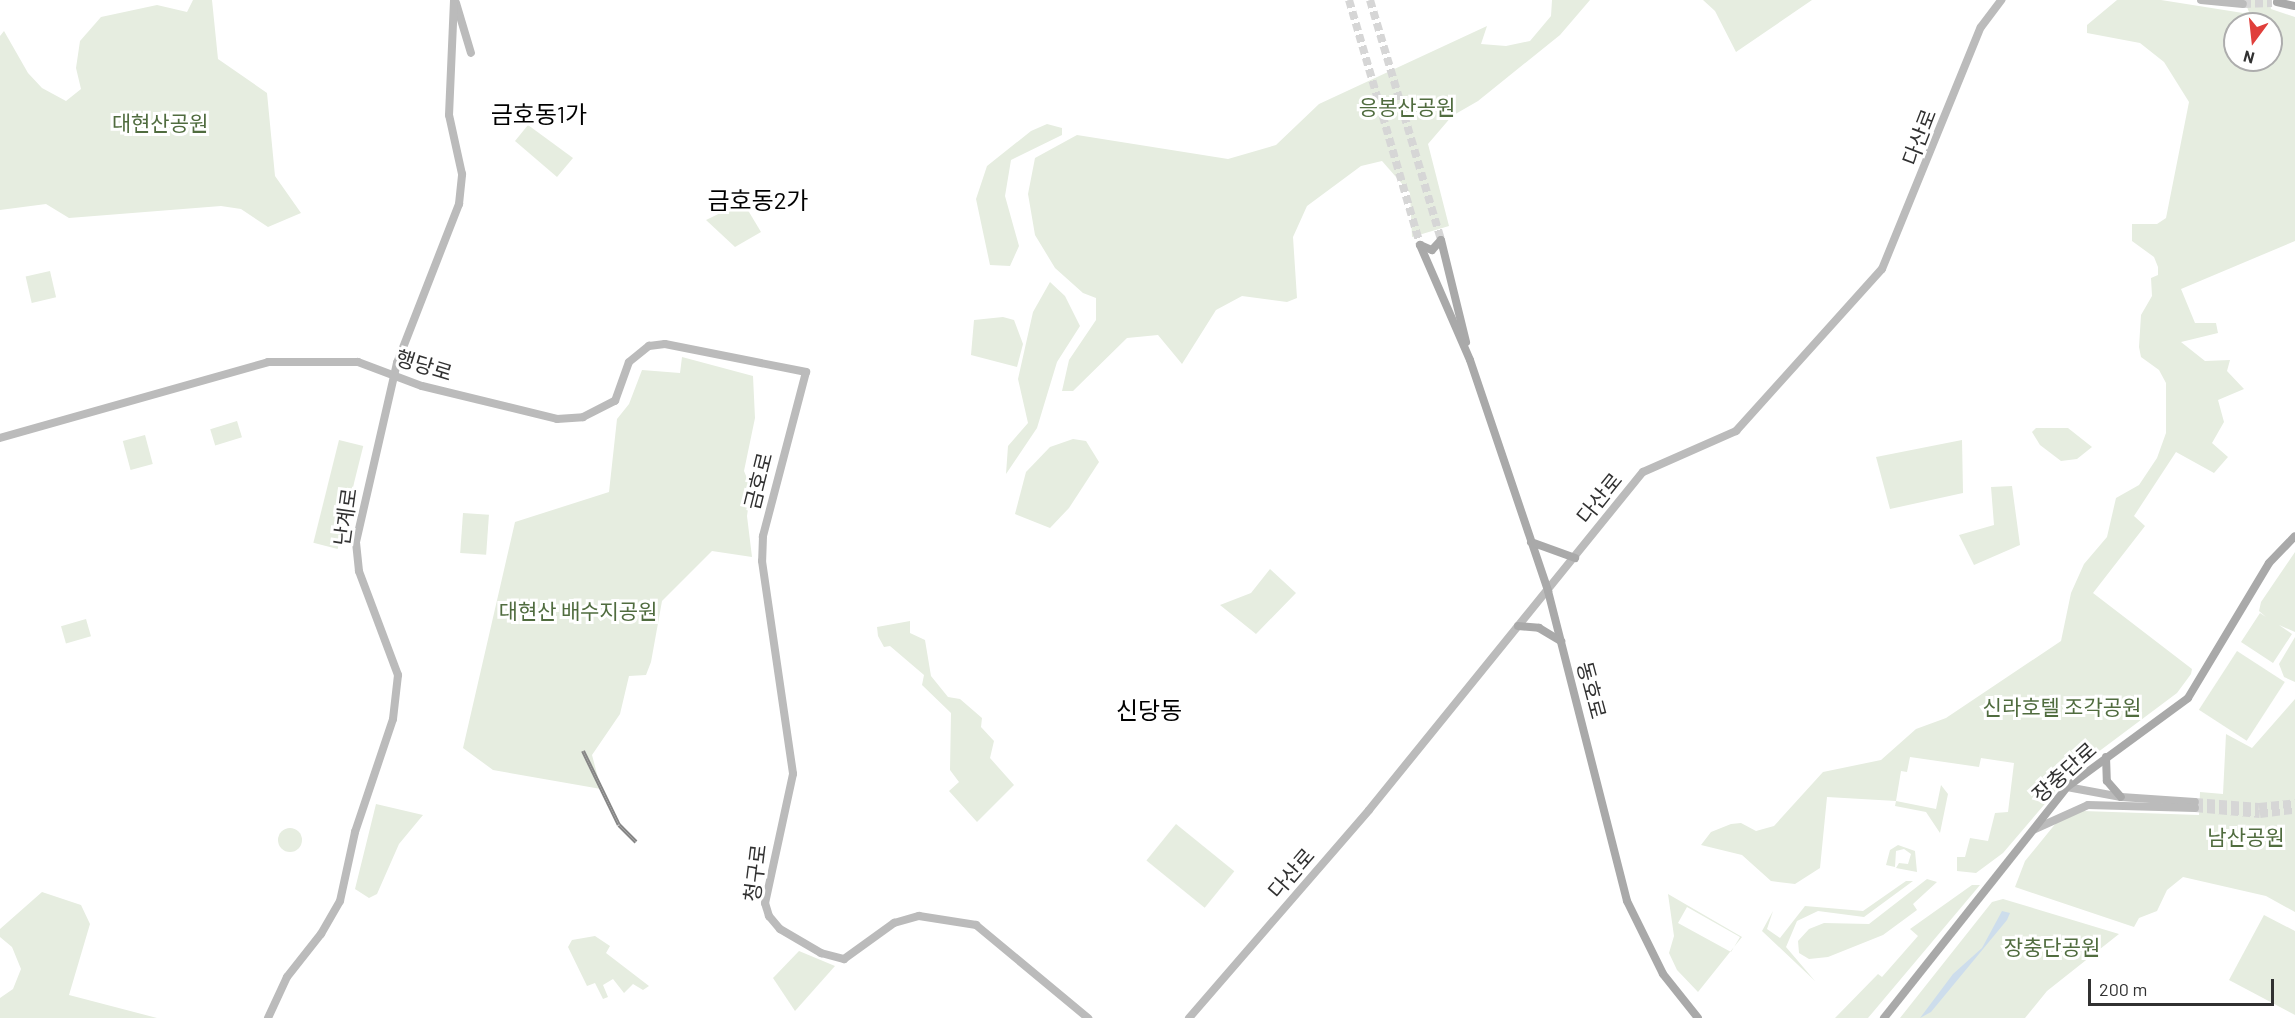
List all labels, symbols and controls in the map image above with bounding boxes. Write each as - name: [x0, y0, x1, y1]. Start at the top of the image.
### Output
- north arrow: [2223, 12, 2283, 72]
- text: N: [2241, 47, 2256, 68]
- park label: 응봉산공원: [1359, 94, 1455, 120]
- district label: 금호동1가: [491, 100, 587, 128]
- street label: 다산로: [1897, 105, 1941, 169]
- park label: 대현산공원: [112, 110, 208, 136]
- district label: 금호동2가: [707, 186, 809, 214]
- street label: 행당로: [393, 344, 455, 386]
- street label: 금호로: [739, 450, 777, 512]
- street label: 다산로: [1571, 468, 1627, 528]
- street label: 난계로: [328, 487, 362, 547]
- park label: 대현산 배수지공원: [499, 598, 657, 624]
- street label: 동호로: [1572, 659, 1612, 721]
- park label: 신라호텔 조각공원: [1983, 694, 2141, 720]
- district label: 신당동: [1116, 696, 1182, 724]
- street label: 장충단로: [2027, 737, 2101, 807]
- park label: 남산공원: [2207, 824, 2285, 850]
- street label: 청구로: [739, 843, 771, 903]
- street label: 다산로: [1262, 843, 1320, 903]
- park label: 장충단공원: [2004, 934, 2100, 960]
- scale bar: [2091, 967, 2277, 1005]
- text: 200 m: [2099, 978, 2147, 1000]

